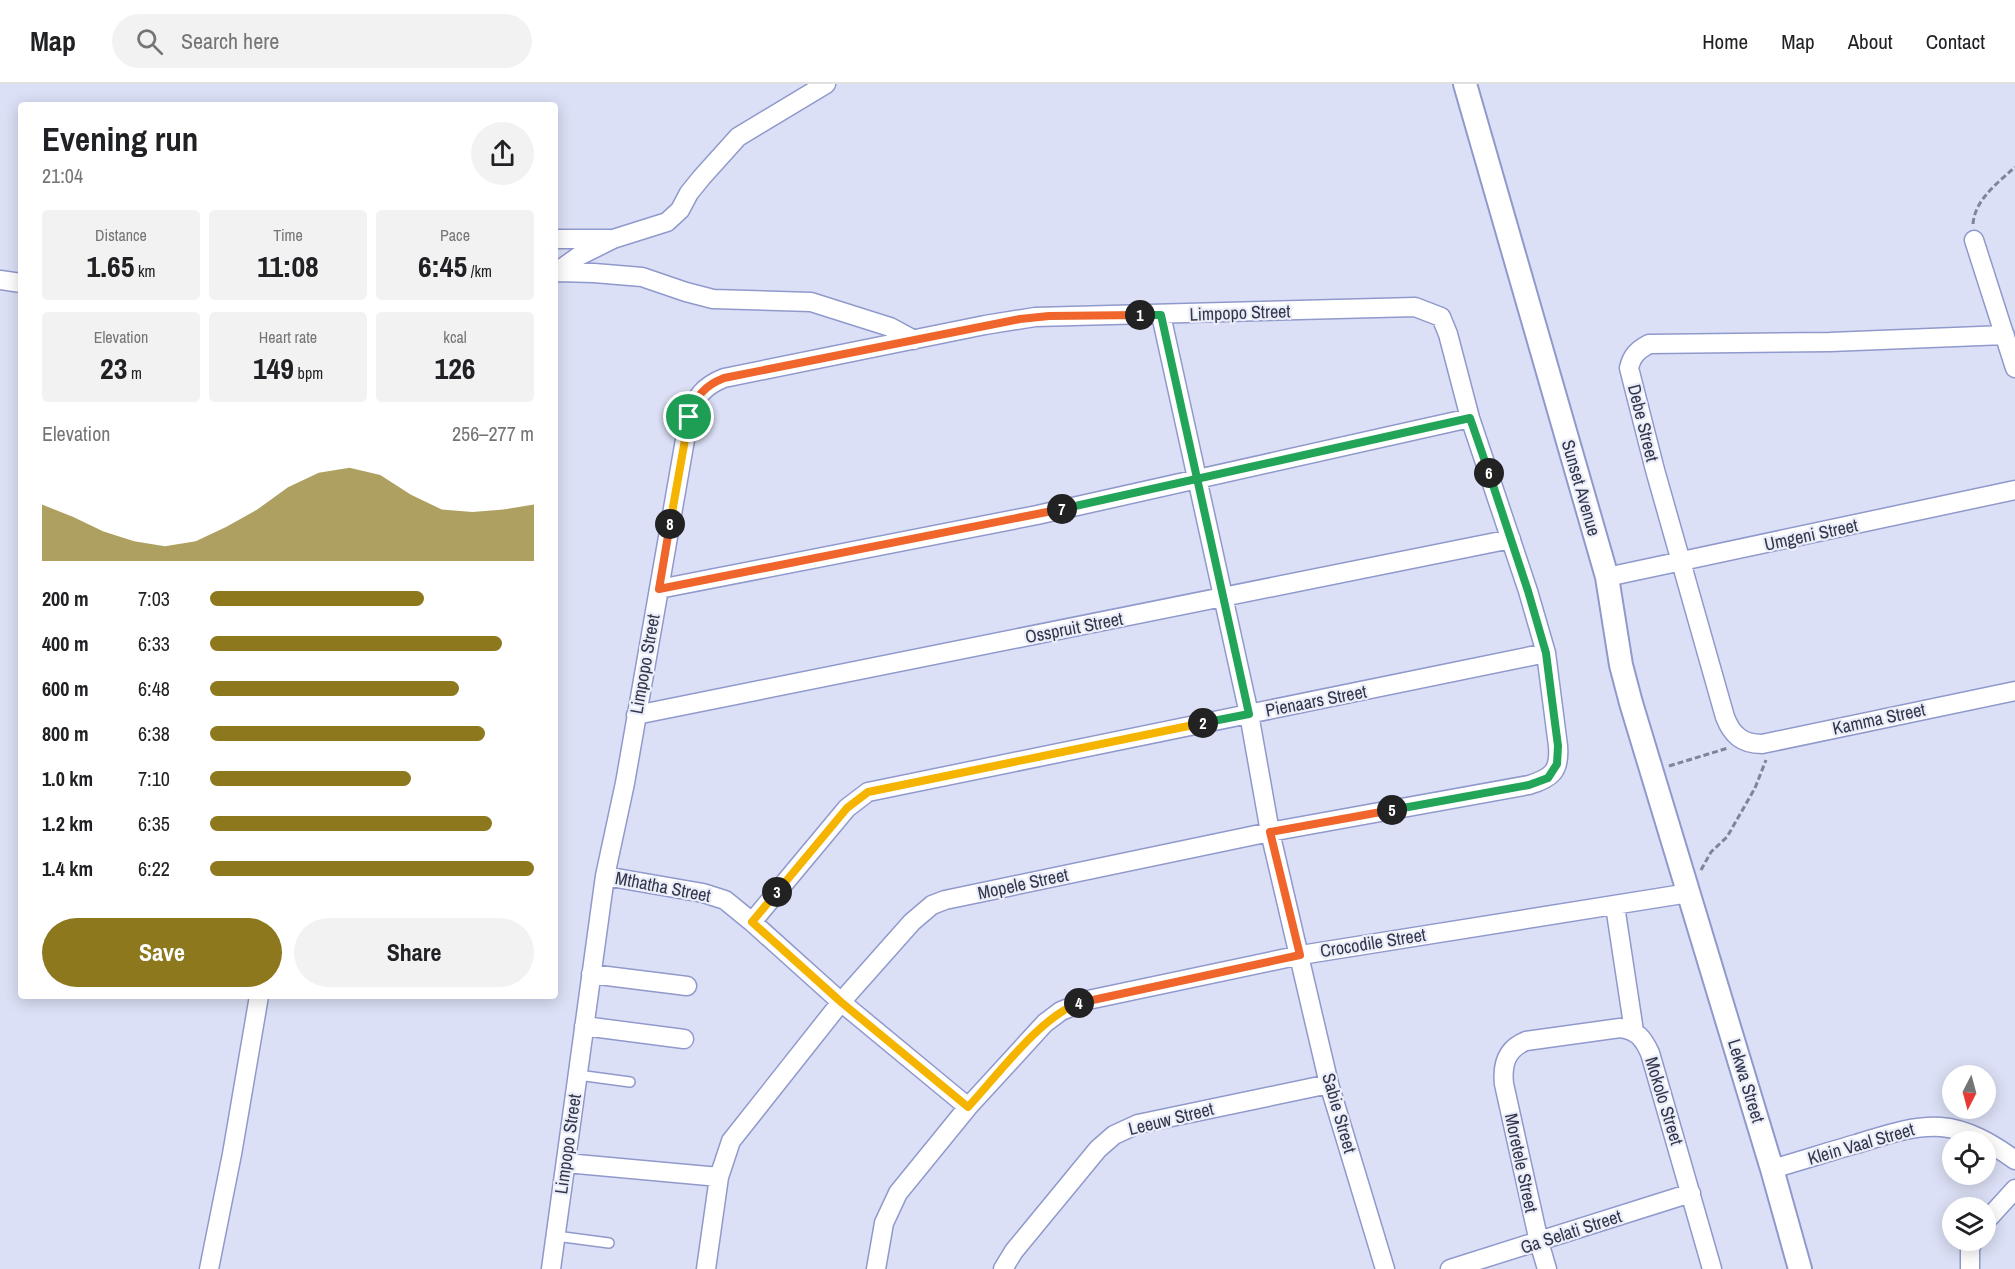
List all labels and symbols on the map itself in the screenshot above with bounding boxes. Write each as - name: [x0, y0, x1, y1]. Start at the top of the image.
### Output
- street label: Limpopo Street: [1189, 298, 1291, 327]
- pin: 1: [1125, 300, 1155, 330]
- street label: Debe Street: [1622, 382, 1665, 464]
- pin: [663, 391, 714, 442]
- street label: Sunset Avenue: [1556, 437, 1607, 539]
- pin: 6: [1474, 458, 1504, 488]
- pin: 7: [1047, 494, 1077, 524]
- pin: 8: [655, 509, 685, 539]
- street label: Umgeni Street: [1762, 512, 1860, 557]
- street label: Osspruit Street: [1023, 606, 1125, 649]
- street label: Limpopo Street: [623, 612, 666, 716]
- street label: Pienaars Street: [1263, 678, 1369, 723]
- street label: Kamma Street: [1830, 696, 1928, 741]
- pin: 2: [1188, 708, 1218, 738]
- pin: 5: [1377, 795, 1407, 825]
- street label: Mopele Street: [975, 862, 1070, 905]
- street label: Mthatha Street: [613, 865, 713, 908]
- pin: 3: [762, 877, 792, 907]
- street label: Crocodile Street: [1318, 922, 1428, 963]
- pin: 4: [1064, 988, 1094, 1018]
- street label: Lekwa Street: [1722, 1036, 1771, 1126]
- street label: Mokolo Street: [1639, 1054, 1690, 1148]
- north arrow: [1942, 1065, 1996, 1119]
- street label: Sabie Street: [1316, 1070, 1363, 1156]
- street label: Limpopo Street: [548, 1092, 587, 1196]
- street label: Leeuw Street: [1126, 1096, 1216, 1141]
- street label: Moretele Street: [1499, 1111, 1544, 1215]
- street label: Klein Vaal Street: [1805, 1116, 1917, 1171]
- street label: Ga Selati Street: [1517, 1203, 1625, 1260]

